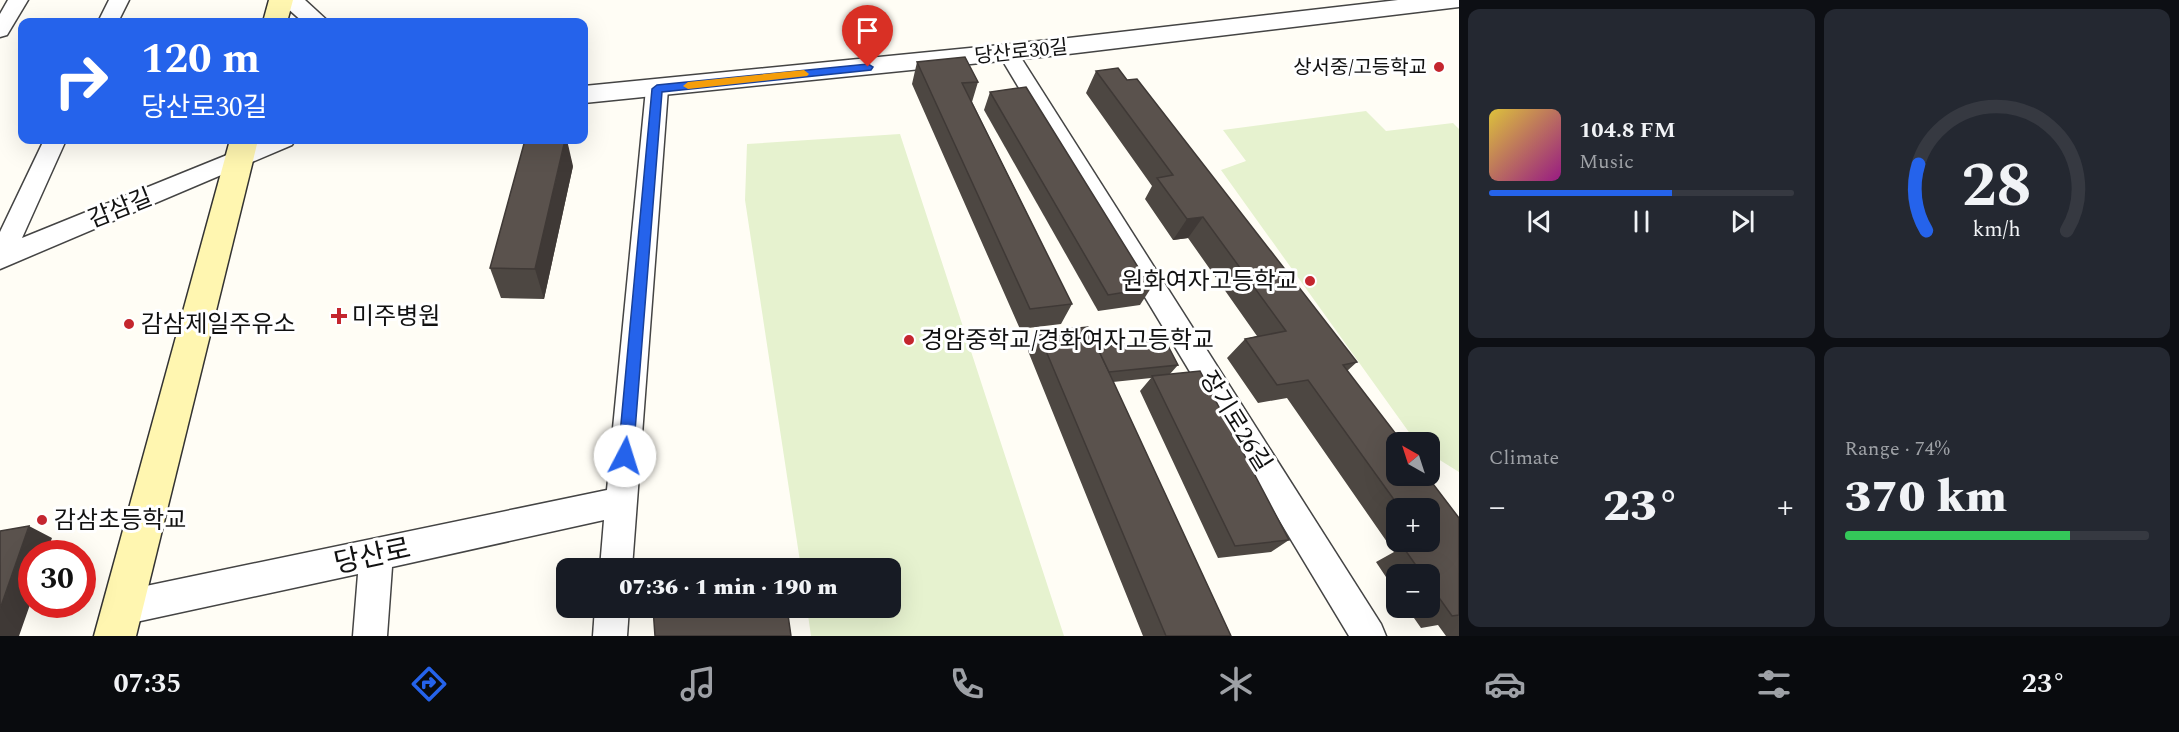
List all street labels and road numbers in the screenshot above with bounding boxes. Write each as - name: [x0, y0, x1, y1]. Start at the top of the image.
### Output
- street label: 당산로30길: [973, 32, 1069, 72]
- street label: 감삼길: [83, 180, 158, 238]
- street label: 장기로26길: [1190, 364, 1280, 479]
- street label: 당산로: [330, 527, 415, 586]

